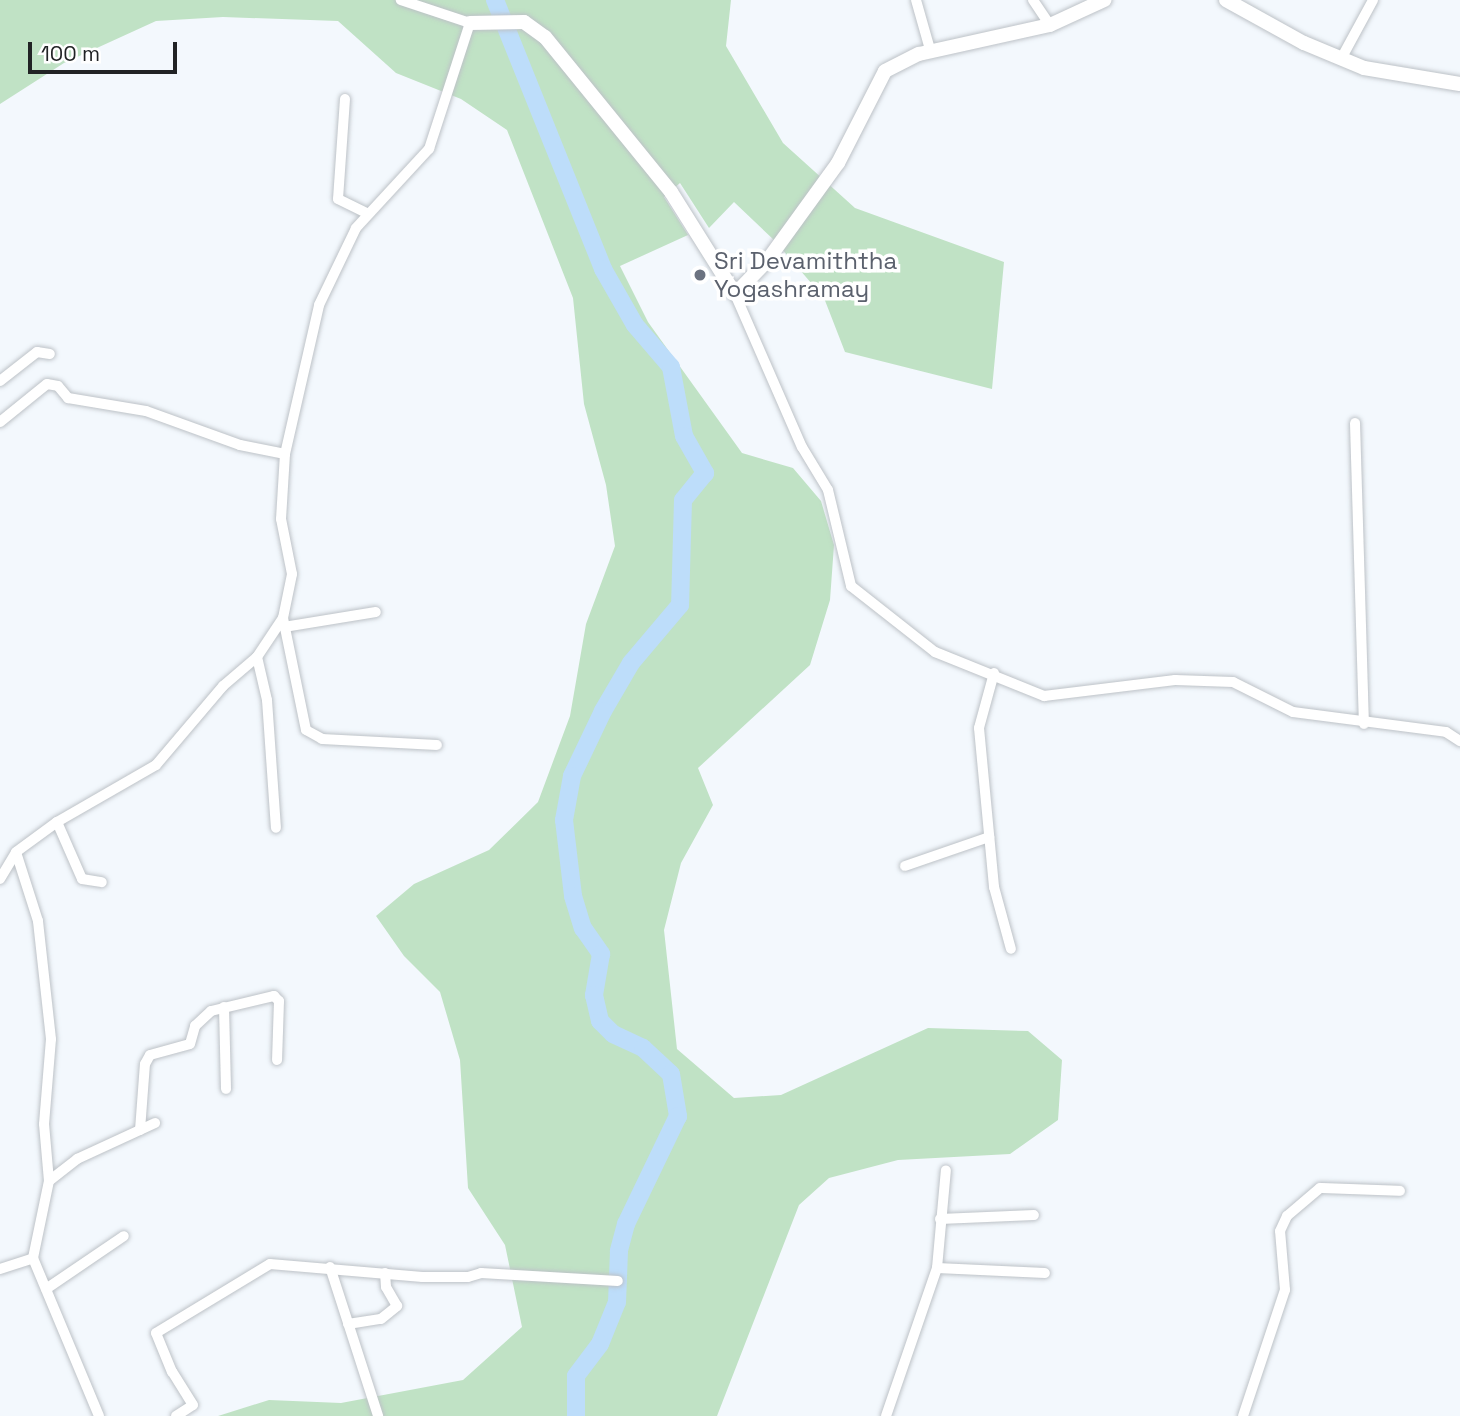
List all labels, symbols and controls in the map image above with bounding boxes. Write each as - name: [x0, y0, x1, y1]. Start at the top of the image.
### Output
- scale bar: [32, 28, 180, 72]
- text: 100 m: [41, 40, 100, 67]
- place label: Sri Devamiththa Yogashramay: [714, 247, 897, 303]
- marker: Sri Devamiththa Yogashramay: [692, 267, 708, 283]

